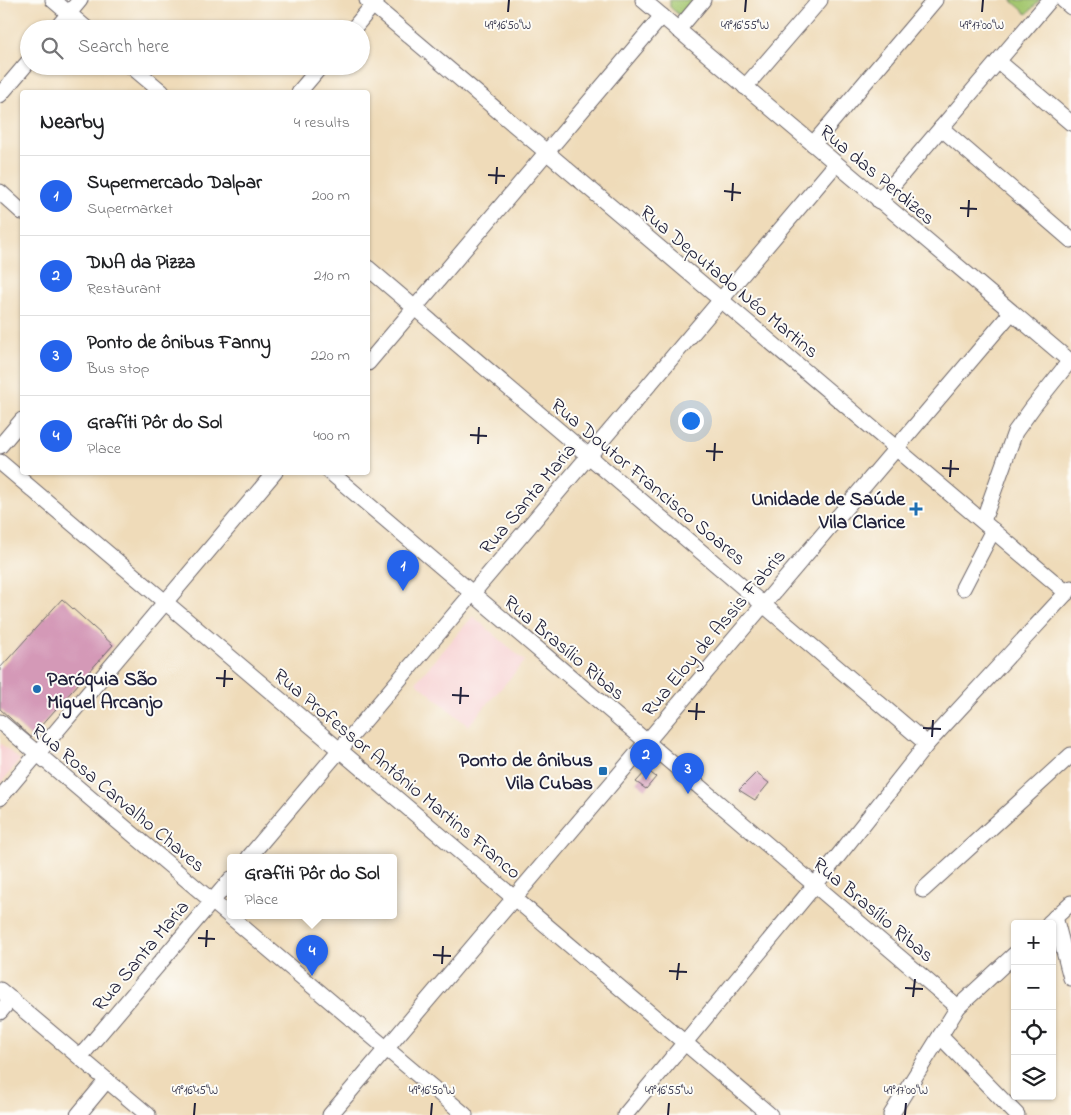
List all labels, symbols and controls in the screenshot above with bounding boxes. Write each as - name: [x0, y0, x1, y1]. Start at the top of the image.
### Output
- text: 49°16'50"W: [485, 17, 531, 35]
- text: 49°16'55"W: [721, 17, 769, 35]
- text: 49°17'00"W: [960, 17, 1004, 35]
- search box: [20, 20, 370, 75]
- icon: search: [38, 34, 66, 62]
- text: Search here: [78, 34, 169, 61]
- text: Nearby: [40, 108, 104, 138]
- text: 4 results: [294, 111, 350, 135]
- street label: Rua das Perdizes: [812, 119, 941, 233]
- text: Supermercado Dalpar: [87, 170, 262, 197]
- text: 1: [53, 184, 59, 208]
- text: 200 m: [312, 184, 350, 208]
- text: Supermarket: [87, 197, 173, 221]
- street label: Rua Deputado Néo Martins: [633, 199, 824, 367]
- text: DNA da Pizza: [87, 250, 195, 277]
- text: 2: [52, 264, 60, 288]
- text: 210 m: [314, 264, 350, 288]
- text: Restaurant: [87, 277, 161, 301]
- text: Ponto de ônibus Fanny: [87, 330, 271, 357]
- text: 3: [53, 344, 59, 368]
- text: 220 m: [311, 344, 350, 368]
- text: Bus stop: [87, 357, 150, 381]
- street label: Rua Doutor Francisco Soares: [543, 392, 752, 574]
- your location: [678, 408, 704, 434]
- text: Grafíti Pôr do Sol: [87, 410, 222, 437]
- text: 4: [53, 424, 59, 448]
- text: 400 m: [313, 424, 350, 448]
- text: Place: [87, 437, 121, 461]
- street label: Rua Santa Maria: [474, 438, 584, 562]
- place label: Unidade de Saúde Vila Clarice: [751, 486, 906, 538]
- marker: Unidade de Saúde Vila Clarice: [909, 502, 923, 516]
- street label: Rua Eloy de Assis Fabris: [636, 543, 794, 724]
- pin: 1: [387, 550, 419, 591]
- street label: Rua Brasílio Ribas: [496, 589, 631, 709]
- street label: Rua Professor Antônio Martins Franco: [266, 662, 527, 887]
- place label: Paróquia São Miguel Arcanjo: [47, 666, 163, 719]
- marker: Paróquia São Miguel Arcanjo: [31, 683, 43, 695]
- street label: Rua Rosa Carvalho Chaves: [24, 717, 211, 880]
- pin: 2: [630, 739, 662, 780]
- place label: Ponto de ônibus Vila Cubas: [459, 747, 593, 799]
- pin: 3: [672, 753, 704, 794]
- marker: Ponto de ônibus Vila Cubas: [597, 765, 609, 777]
- street label: Rua Brasílio Ribas: [805, 851, 940, 971]
- popup: [227, 854, 397, 919]
- text: Grafíti Pôr do Sol: [244, 861, 380, 888]
- text: Place: [244, 888, 278, 912]
- street label: Rua Santa Maria: [87, 895, 197, 1019]
- map controls: [1011, 920, 1056, 1100]
- button: +: [1011, 920, 1056, 965]
- pin: 4: [296, 935, 328, 976]
- button: −: [1011, 965, 1056, 1010]
- button: locate: [1011, 1010, 1056, 1055]
- button: layers: [1011, 1055, 1056, 1100]
- text: 49°16'45"W: [172, 1082, 218, 1100]
- text: 49°16'50"W: [409, 1082, 455, 1100]
- text: 49°16'55"W: [645, 1082, 693, 1100]
- text: 49°17'00"W: [884, 1082, 928, 1100]

